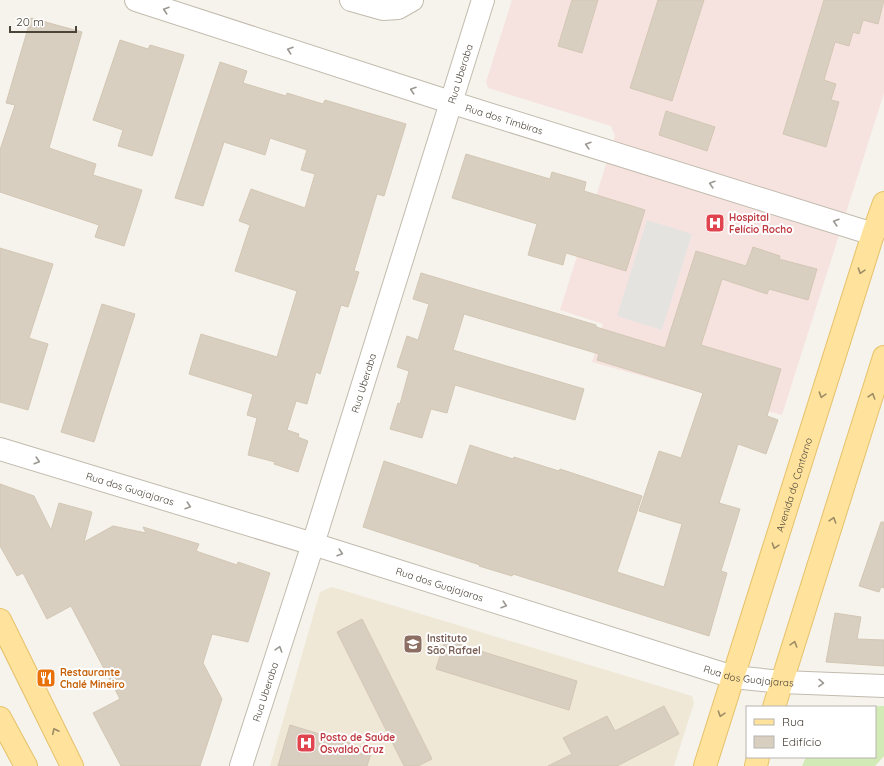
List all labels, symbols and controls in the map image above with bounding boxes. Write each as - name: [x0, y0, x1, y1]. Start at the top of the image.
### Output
- one-way arrow: [163, 6, 170, 14]
- scale bar: [10, 8, 76, 34]
- text: 20 m: [16, 14, 44, 29]
- street label: Rua Uberaba: [445, 42, 476, 105]
- one-way arrow: [286, 46, 293, 55]
- one-way arrow: [410, 86, 417, 95]
- street label: Rua dos Timbiras: [464, 101, 545, 138]
- one-way arrow: [584, 141, 591, 150]
- one-way arrow: [708, 180, 715, 188]
- place label: Hospital Felício Rocho: [729, 211, 792, 236]
- hospital icon: Hospital Felício Rocho: [704, 212, 726, 234]
- one-way arrow: [832, 218, 839, 227]
- one-way arrow: [857, 267, 866, 274]
- street label: Rua Uberaba: [348, 352, 379, 415]
- one-way arrow: [818, 391, 827, 398]
- one-way arrow: [867, 393, 876, 400]
- street label: Avenida do Contorno: [773, 436, 815, 534]
- one-way arrow: [34, 456, 41, 464]
- street label: Rua dos Guajajaras: [84, 469, 176, 509]
- one-way arrow: [185, 501, 192, 510]
- one-way arrow: [828, 517, 837, 524]
- one-way arrow: [771, 542, 779, 549]
- one-way arrow: [336, 548, 343, 557]
- street label: Rua dos Guajajaras: [394, 565, 485, 605]
- one-way arrow: [500, 600, 507, 608]
- place label: Instituto São Rafael: [427, 632, 481, 657]
- school or university icon: Instituto São Rafael: [402, 633, 424, 655]
- one-way arrow: [789, 641, 798, 648]
- one-way arrow: [274, 646, 282, 653]
- street label: Rua Uberaba: [250, 661, 281, 723]
- street label: Rua dos Guajajaras: [702, 662, 794, 689]
- place label: Restaurante Chalé Mineiro: [60, 666, 125, 691]
- restaurant icon: Restaurante Chalé Mineiro: [35, 667, 57, 689]
- one-way arrow: [818, 679, 824, 687]
- legend: [746, 706, 876, 758]
- one-way arrow: [717, 711, 726, 718]
- text: Rua: [782, 714, 804, 729]
- one-way arrow: [52, 728, 60, 735]
- place label: Posto de Saúde Osvaldo Cruz: [320, 731, 395, 756]
- hospital icon: Posto de Saúde Osvaldo Cruz: [295, 732, 317, 754]
- text: Edifício: [782, 734, 822, 749]

